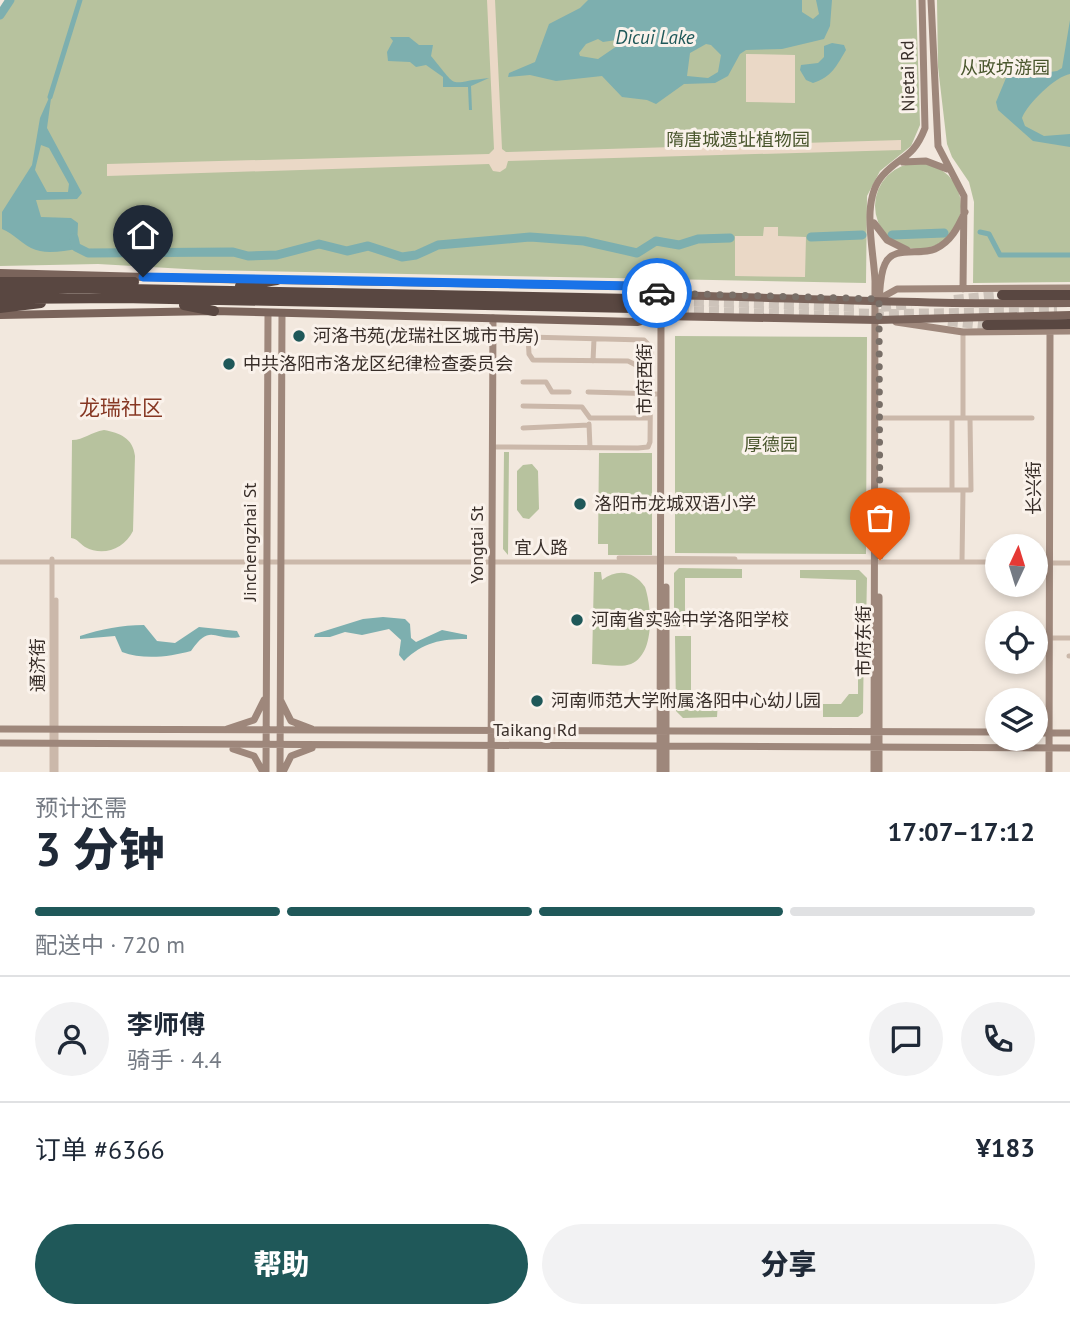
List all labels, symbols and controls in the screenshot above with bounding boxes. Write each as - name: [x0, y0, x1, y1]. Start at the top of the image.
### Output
- water label: Dicui Lake: [615, 25, 695, 49]
- street label: Nietai Rd: [895, 40, 920, 112]
- park label: 从政坊游园: [960, 56, 1050, 79]
- park label: 隋唐城遗址植物园: [666, 128, 810, 151]
- pin: [113, 205, 173, 277]
- icon: home: [124, 216, 162, 254]
- courier: [622, 258, 692, 328]
- icon: car: [638, 274, 676, 312]
- place label: 河洛书苑(龙瑞社区城市书房): [313, 324, 539, 347]
- marker: 河洛书苑(龙瑞社区城市书房): [291, 328, 307, 344]
- street label: 市府西街: [633, 343, 656, 415]
- place label: 中共洛阳市洛龙区纪律检查委员会: [243, 352, 513, 375]
- marker: 中共洛阳市洛龙区纪律检查委员会: [221, 356, 237, 372]
- district label: 龙瑞社区: [79, 394, 163, 421]
- park label: 厚德园: [744, 433, 798, 456]
- street label: 长兴街: [1022, 461, 1045, 515]
- street label: Jinchengzhai St: [238, 483, 261, 602]
- pin: [850, 488, 910, 560]
- place label: 洛阳市龙城双语小学: [594, 492, 756, 515]
- marker: 洛阳市龙城双语小学: [572, 496, 588, 512]
- icon: bag: [861, 499, 899, 537]
- street label: Yongtai St: [465, 506, 488, 584]
- north arrow: [985, 534, 1048, 597]
- map controls: [985, 534, 1048, 751]
- street label: 宜人路: [514, 536, 568, 559]
- street label: 市府东街: [852, 605, 875, 677]
- place label: 河南省实验中学洛阳学校: [591, 608, 789, 631]
- button: locate: [985, 611, 1048, 674]
- marker: 河南省实验中学洛阳学校: [569, 612, 585, 628]
- street label: 通济街: [26, 638, 49, 692]
- button: layers: [985, 688, 1048, 751]
- place label: 河南师范大学附属洛阳中心幼儿园: [551, 689, 821, 712]
- marker: 河南师范大学附属洛阳中心幼儿园: [529, 693, 545, 709]
- street label: Taikang Rd: [493, 718, 577, 741]
- text: 预计还需: [35, 793, 127, 822]
- text: 17:07–17:12: [888, 815, 1035, 848]
- text: 3 分钟: [35, 819, 165, 879]
- text: 配送中 · 720 m: [35, 930, 185, 959]
- button: person: [35, 1002, 109, 1076]
- button: chat: [869, 1002, 943, 1076]
- button: phone: [961, 1002, 1035, 1076]
- text: 李师傅: [127, 1008, 205, 1041]
- text: 骑手 · 4.4: [127, 1045, 221, 1074]
- text: ¥183: [976, 1131, 1035, 1164]
- text: 订单 #6366: [35, 1133, 165, 1166]
- button: 帮助: [35, 1224, 528, 1304]
- button: 分享: [542, 1224, 1035, 1304]

